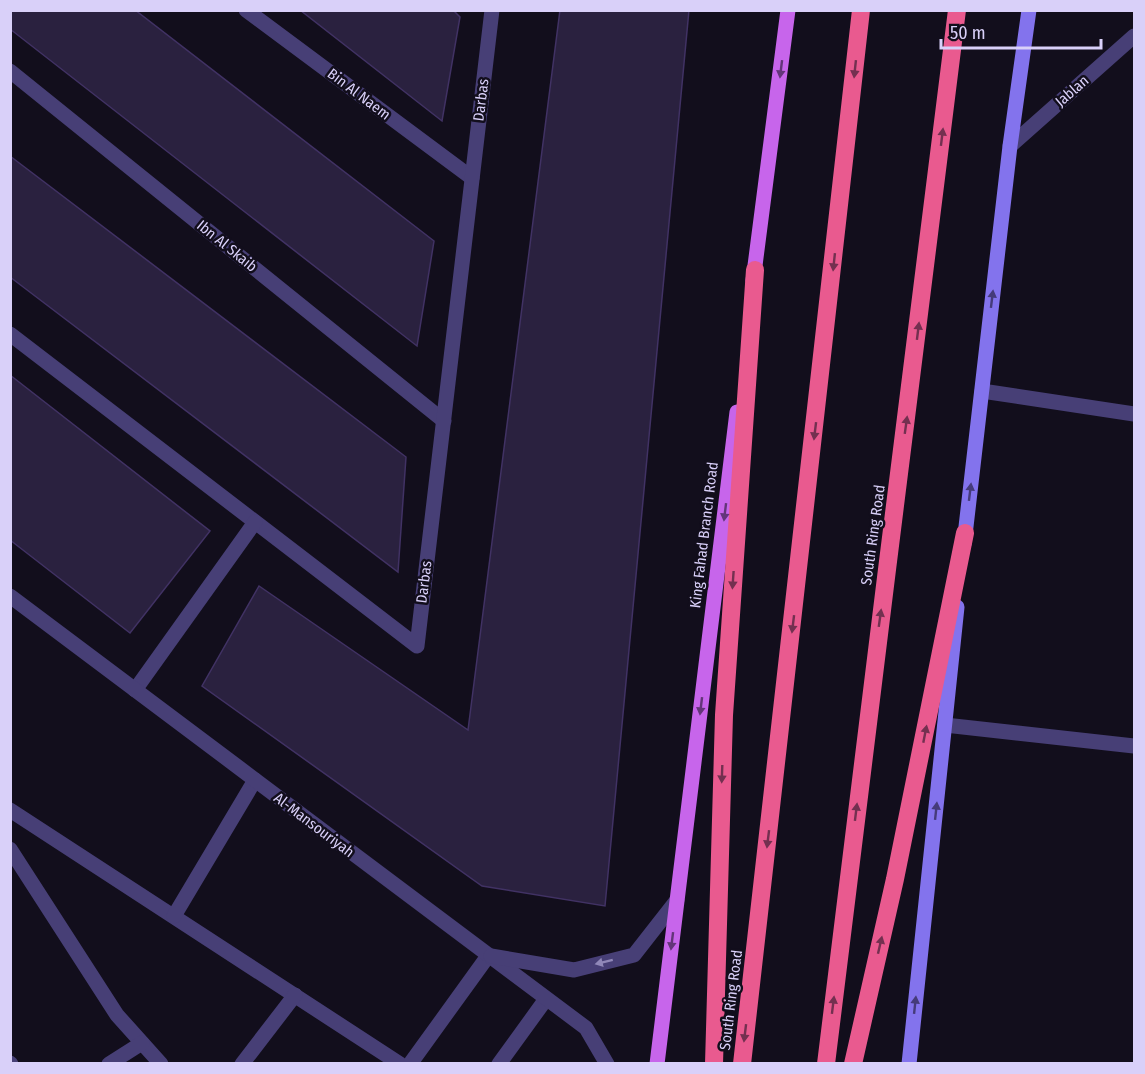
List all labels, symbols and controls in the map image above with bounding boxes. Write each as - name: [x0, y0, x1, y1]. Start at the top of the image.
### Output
- scale bar: [941, 12, 1102, 50]
- text: 50 m: [950, 22, 986, 44]
- one-way arrow: [776, 59, 786, 78]
- one-way arrow: [850, 59, 860, 78]
- street label: Bin Al Naem: [324, 64, 394, 124]
- street label: Jablan: [1052, 72, 1092, 110]
- street label: Darbas: [469, 78, 493, 122]
- one-way arrow: [937, 128, 946, 147]
- street label: Ibn Al Skaib: [193, 216, 261, 276]
- one-way arrow: [829, 253, 839, 272]
- one-way arrow: [988, 289, 997, 308]
- one-way arrow: [914, 321, 923, 340]
- one-way arrow: [902, 416, 911, 435]
- one-way arrow: [810, 421, 820, 440]
- street label: King Fahad Branch Road: [686, 461, 722, 609]
- one-way arrow: [965, 483, 975, 502]
- street label: South Ring Road: [857, 484, 889, 586]
- one-way arrow: [720, 503, 730, 522]
- street label: Darbas: [412, 560, 436, 604]
- one-way arrow: [729, 570, 738, 589]
- one-way arrow: [875, 609, 885, 628]
- one-way arrow: [788, 615, 797, 634]
- one-way arrow: [696, 696, 706, 715]
- one-way arrow: [920, 724, 930, 743]
- one-way arrow: [718, 765, 727, 784]
- street label: Al-Mansouriyah: [270, 789, 358, 861]
- one-way arrow: [851, 802, 860, 821]
- one-way arrow: [931, 802, 941, 821]
- one-way arrow: [763, 830, 773, 849]
- one-way arrow: [667, 931, 677, 950]
- one-way arrow: [876, 935, 885, 954]
- street label: South Ring Road: [716, 949, 746, 1051]
- one-way arrow: [595, 958, 614, 968]
- one-way arrow: [828, 996, 837, 1015]
- one-way arrow: [911, 996, 920, 1015]
- one-way arrow: [741, 1023, 750, 1042]

